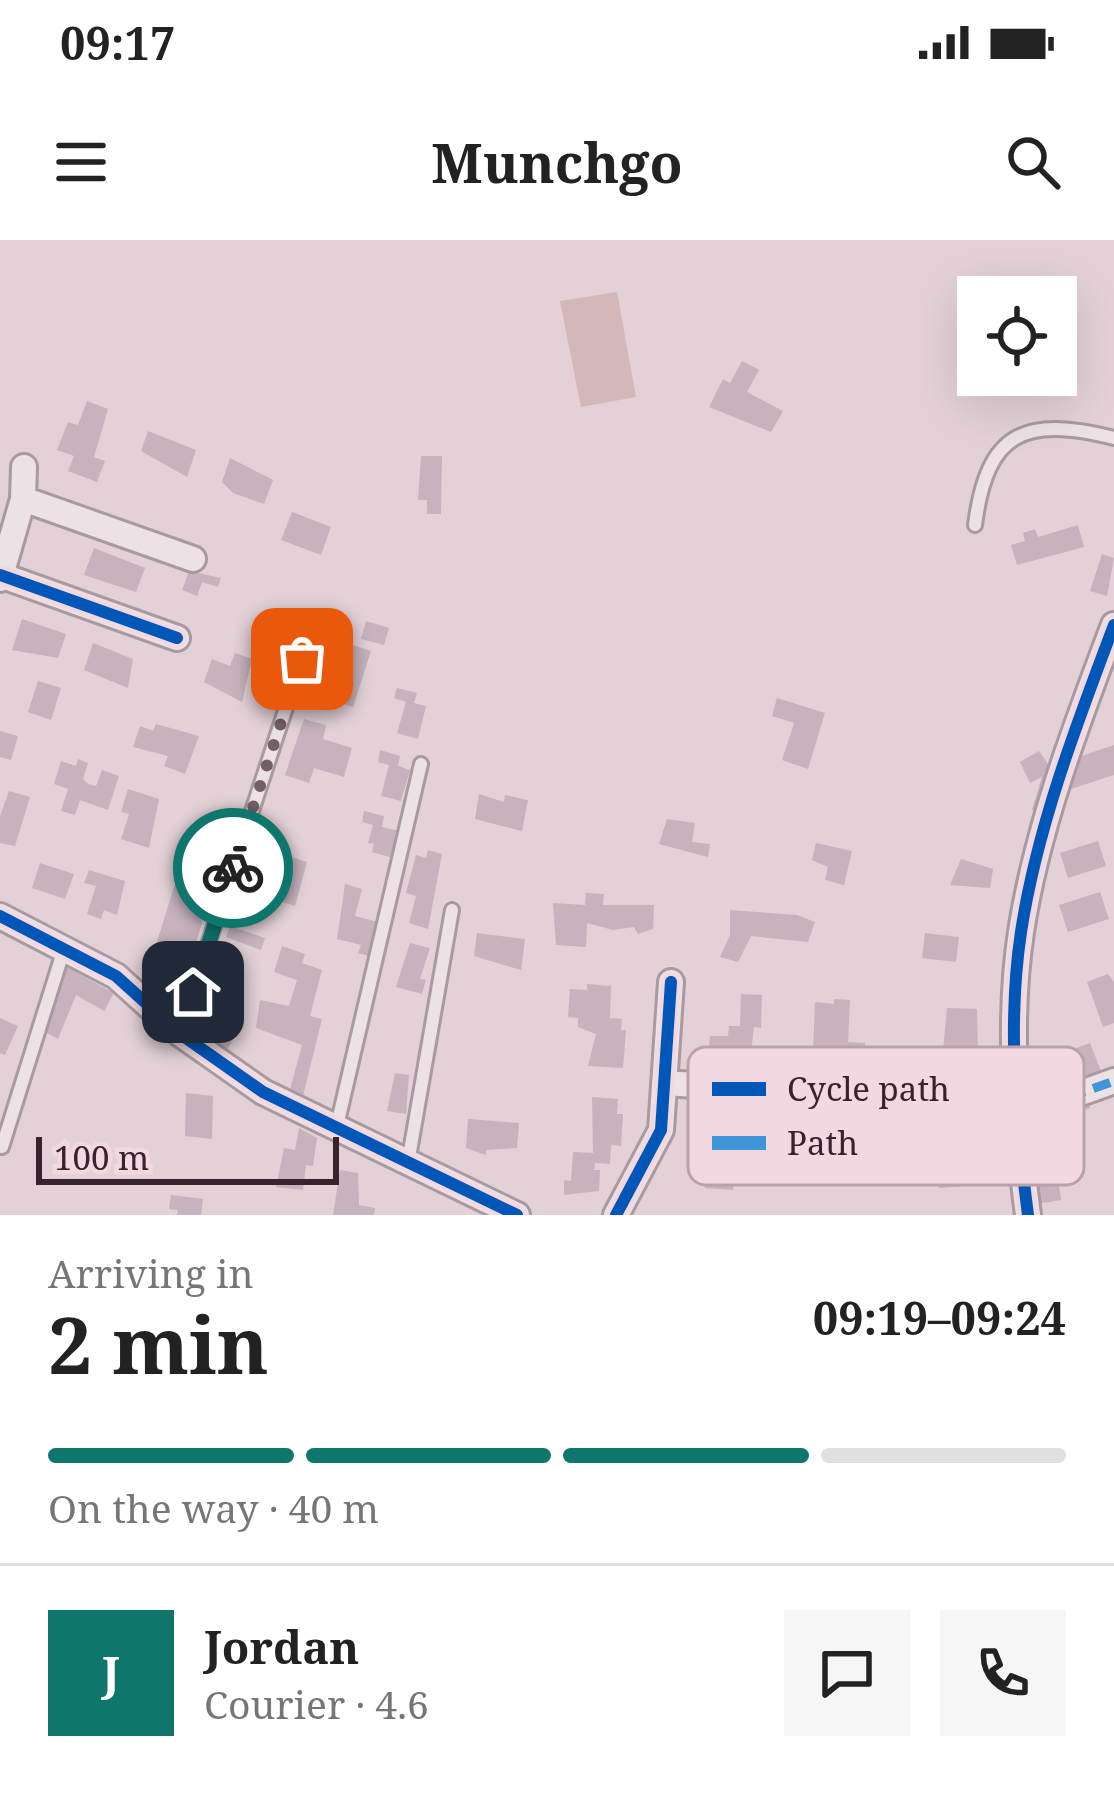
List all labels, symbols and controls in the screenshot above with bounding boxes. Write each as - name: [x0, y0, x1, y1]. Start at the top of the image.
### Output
- text: 09:17: [60, 12, 175, 73]
- text: Munchgo: [431, 125, 683, 199]
- icon: menu: [48, 129, 114, 195]
- icon: search: [1000, 129, 1066, 195]
- map controls: [957, 276, 1077, 396]
- button: locate: [957, 276, 1077, 396]
- pin: [251, 608, 353, 710]
- icon: bag: [269, 626, 335, 692]
- courier: [173, 808, 293, 928]
- icon: bike: [200, 835, 266, 901]
- pin: [142, 941, 244, 1043]
- icon: home: [160, 959, 226, 1025]
- legend: [688, 1047, 1084, 1185]
- text: Cycle path: [787, 1066, 950, 1111]
- text: Path: [787, 1120, 858, 1165]
- scale bar: [36, 1131, 339, 1184]
- text: 100 m: [54, 1135, 149, 1180]
- text: Arriving in: [48, 1246, 254, 1299]
- text: 09:19–09:24: [813, 1287, 1066, 1348]
- text: 2 min: [48, 1291, 269, 1397]
- text: On the way · 40 m: [48, 1481, 379, 1534]
- button: chat: [784, 1610, 910, 1736]
- button: phone: [940, 1610, 1066, 1736]
- text: Jordan: [204, 1616, 359, 1677]
- text: J: [102, 1642, 120, 1703]
- text: Courier · 4.6: [204, 1677, 429, 1730]

